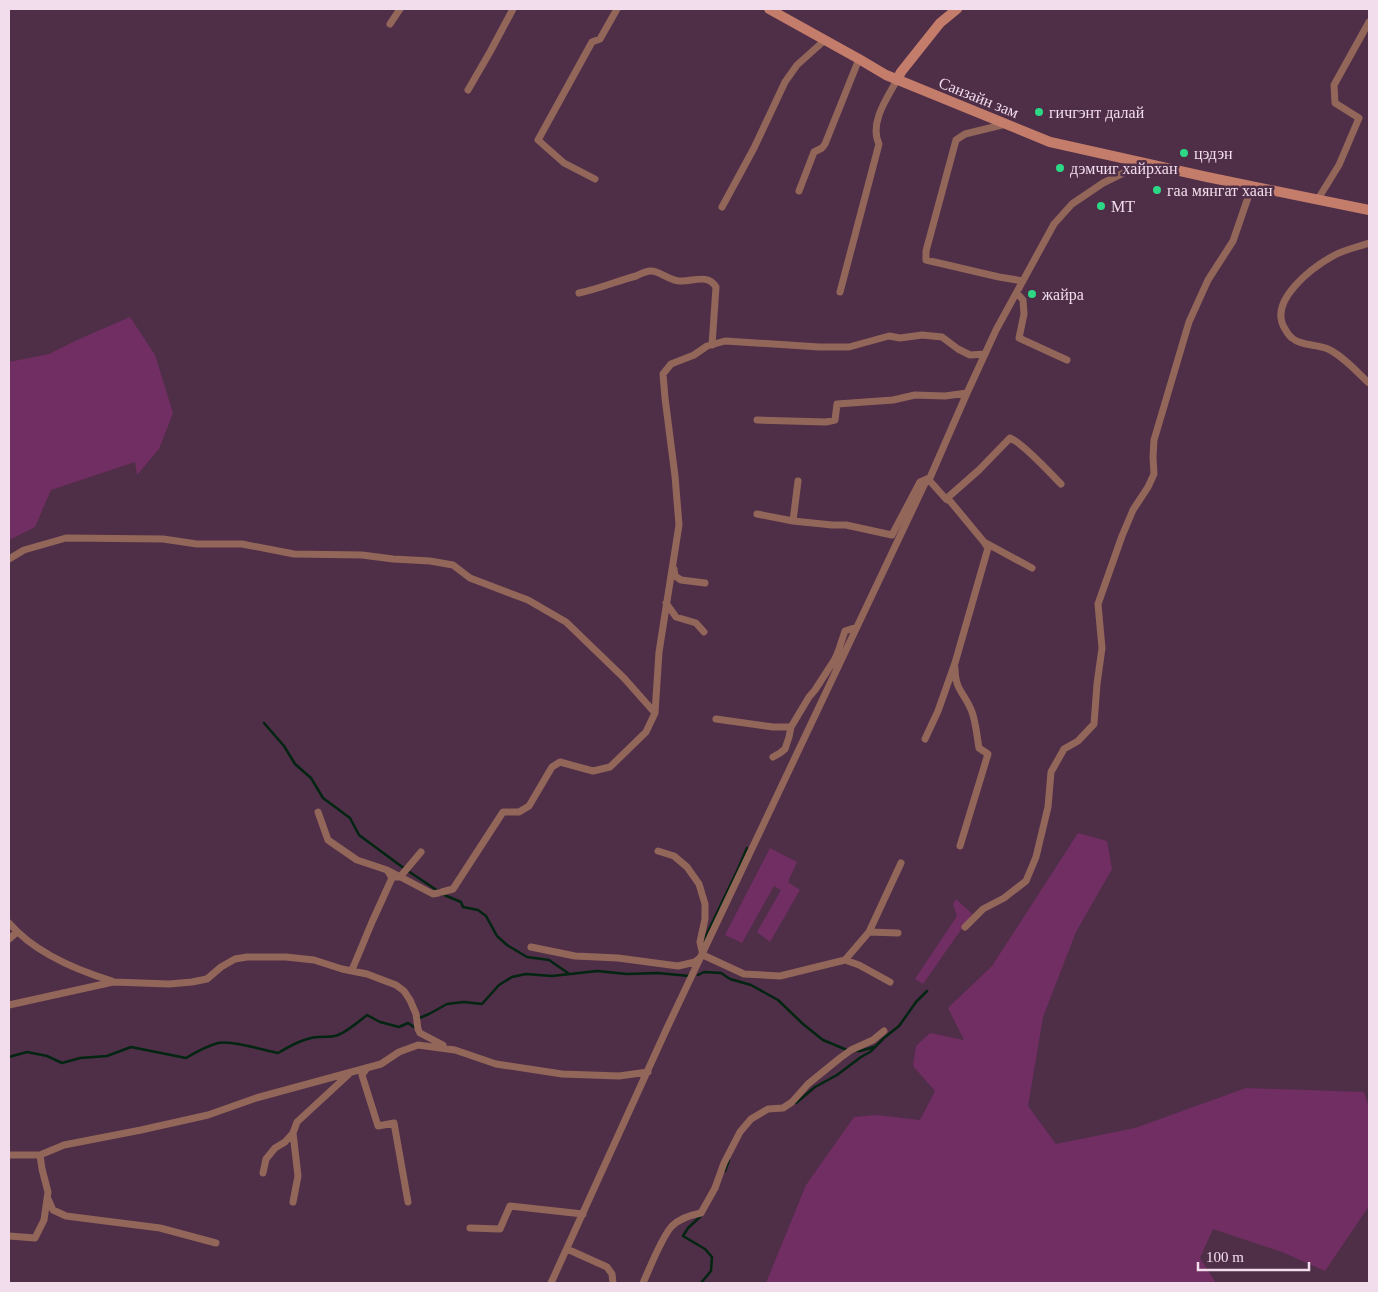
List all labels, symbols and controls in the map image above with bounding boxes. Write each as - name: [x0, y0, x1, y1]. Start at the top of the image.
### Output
- street label: Санзайн зам: [936, 74, 1021, 121]
- place label: гичгэнт далай: [1049, 104, 1145, 122]
- marker: гичгэнт далай: [1033, 106, 1045, 118]
- place label: цэдэн: [1194, 145, 1233, 163]
- marker: цэдэн: [1178, 147, 1190, 159]
- place label: дэмчиг хайрхан: [1070, 160, 1178, 178]
- marker: дэмчиг хайрхан: [1054, 162, 1066, 174]
- place label: гаа мянгат хаан: [1167, 182, 1273, 199]
- marker: гаа мянгат хаан: [1151, 184, 1163, 196]
- place label: MT: [1111, 198, 1135, 215]
- marker: MT: [1095, 200, 1107, 212]
- place label: жайра: [1041, 286, 1084, 304]
- marker: жайра: [1026, 288, 1038, 300]
- scale bar: [1198, 1240, 1309, 1272]
- text: 100 m: [1206, 1249, 1244, 1265]

